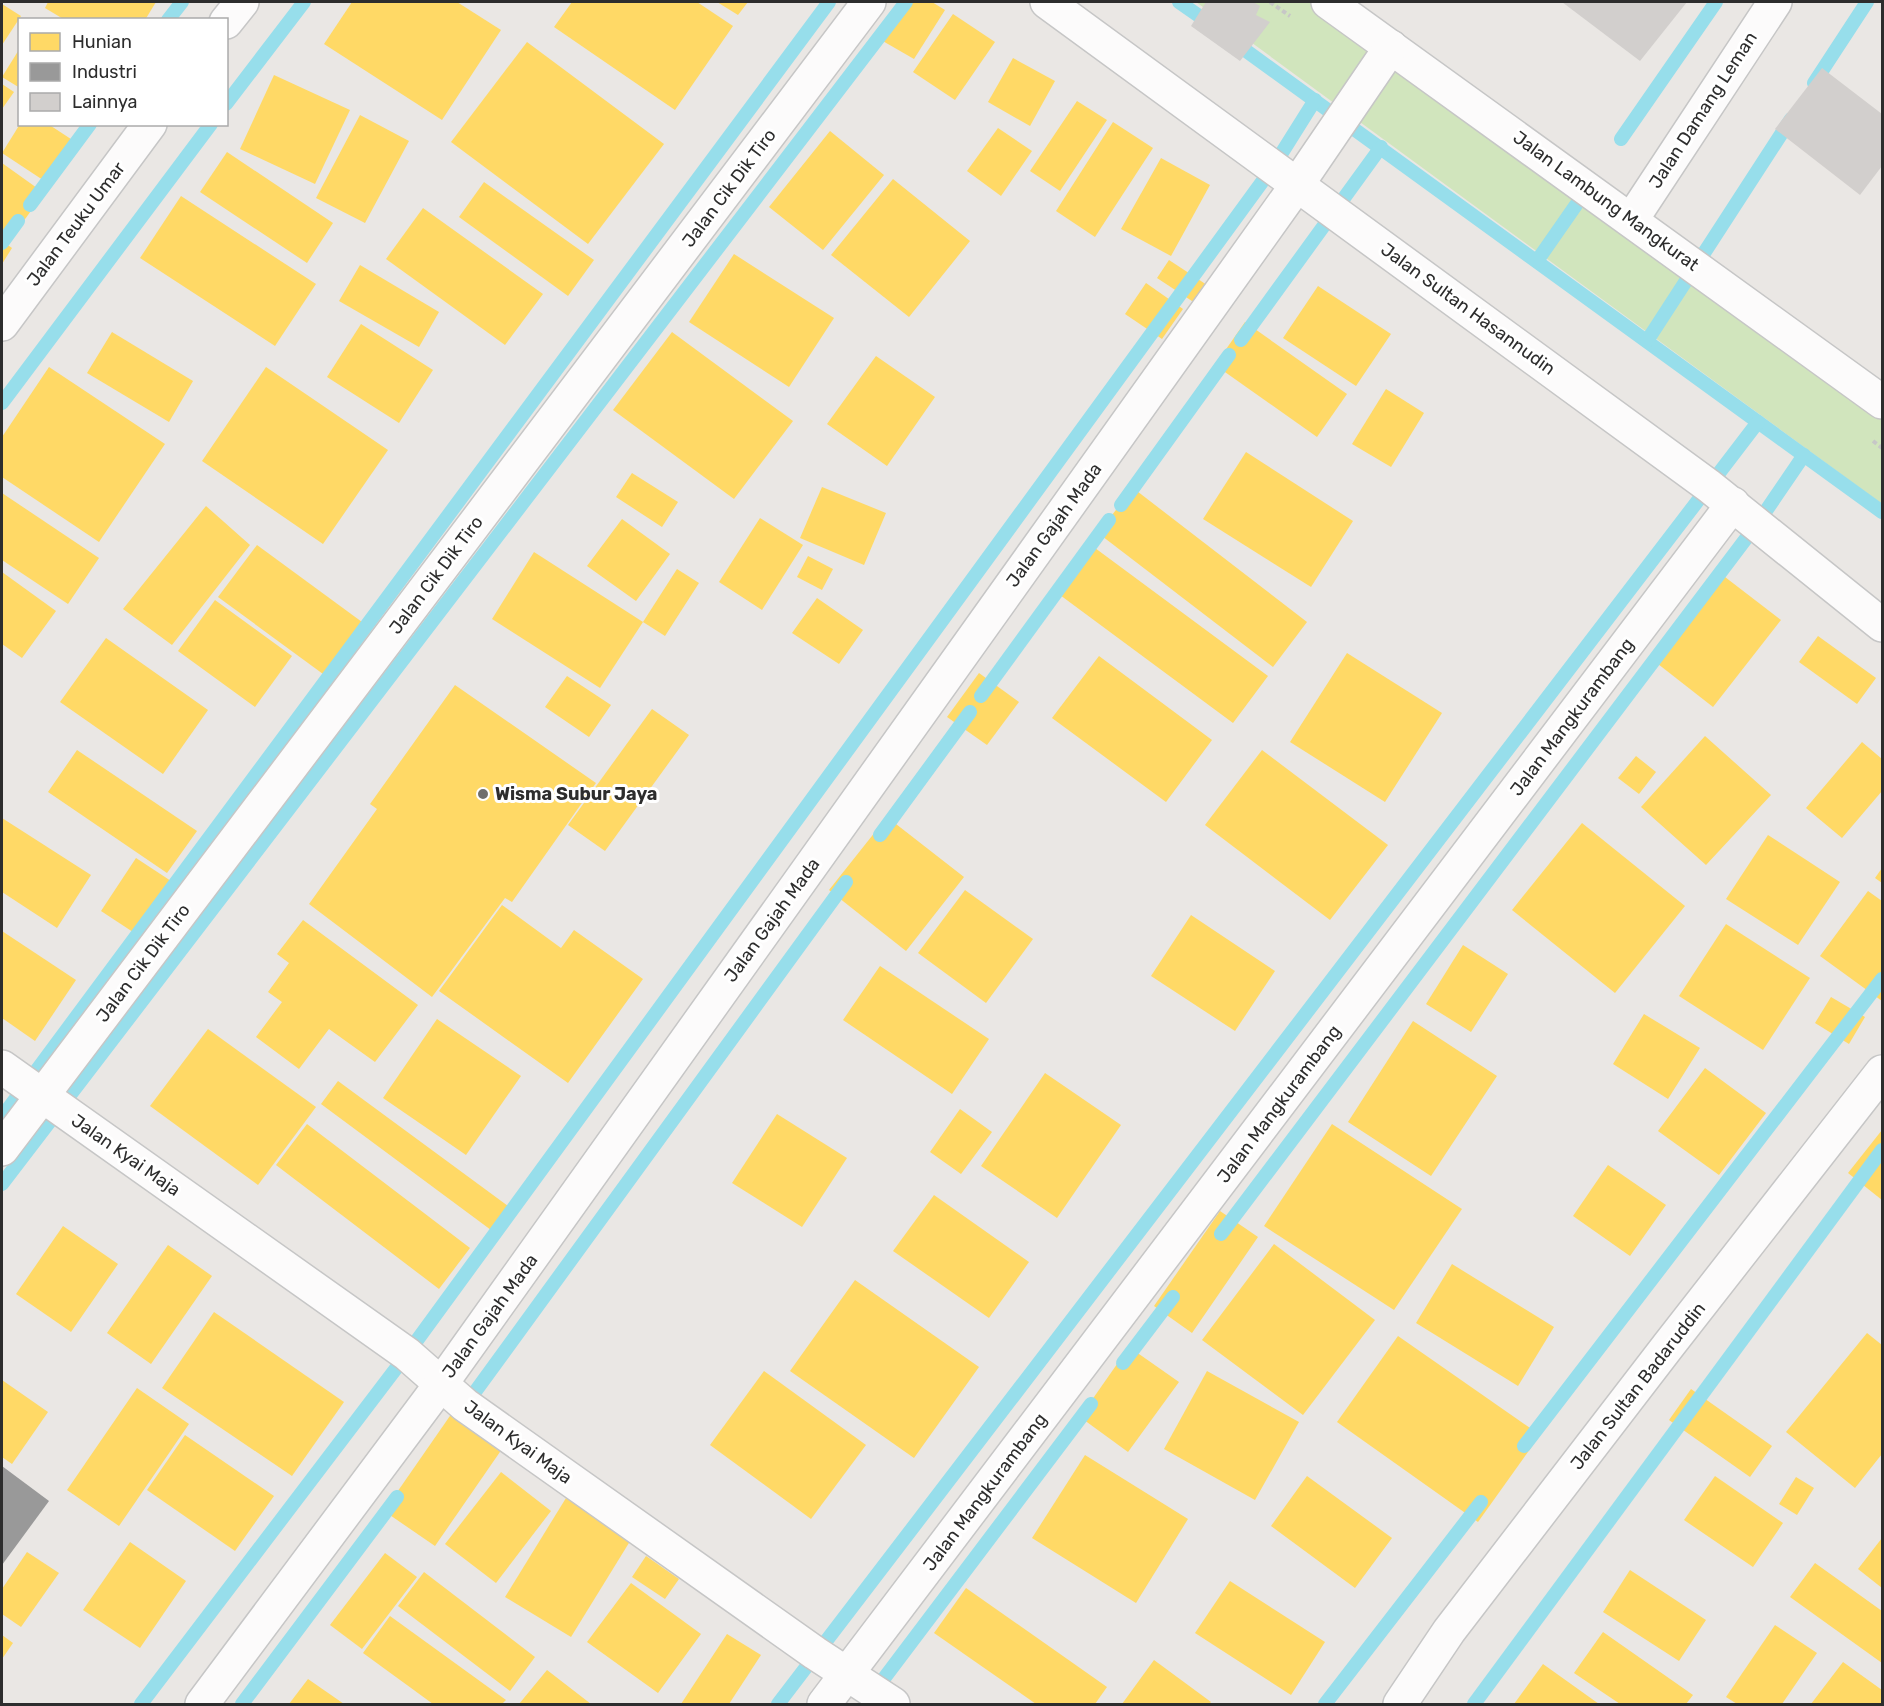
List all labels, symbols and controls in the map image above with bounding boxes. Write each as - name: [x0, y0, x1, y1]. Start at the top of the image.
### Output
- legend: [18, 18, 228, 126]
- street label: Jalan Damang Leman: [1644, 28, 1762, 192]
- text: Hunian: [72, 31, 132, 53]
- text: Industri: [72, 61, 137, 83]
- text: Lainnya: [72, 91, 137, 113]
- street label: Jalan Cik Dik Tiro: [677, 125, 781, 251]
- street label: Jalan Lambung Mangkurat: [1509, 126, 1703, 276]
- street label: Jalan Teuku Umar: [22, 157, 130, 291]
- street label: Jalan Sultan Hasannudin: [1377, 238, 1559, 380]
- street label: Jalan Gajah Mada: [1002, 459, 1106, 591]
- street label: Jalan Cik Dik Tiro: [384, 512, 488, 638]
- street label: Jalan Mangkurambang: [1505, 634, 1639, 800]
- place label: Wisma Subur Jaya: [495, 783, 657, 805]
- marker: Wisma Subur Jaya: [476, 787, 490, 801]
- street label: Jalan Gajah Mada: [720, 854, 824, 986]
- street label: Jalan Cik Dik Tiro: [91, 900, 195, 1026]
- street label: Jalan Mangkurambang: [1212, 1021, 1346, 1187]
- street label: Jalan Kyai Maja: [67, 1109, 185, 1201]
- street label: Jalan Gajah Mada: [438, 1250, 542, 1382]
- street label: Jalan Sultan Badaruddin: [1566, 1298, 1710, 1474]
- street label: Jalan Kyai Maja: [460, 1395, 576, 1489]
- street label: Jalan Mangkurambang: [918, 1409, 1052, 1575]

